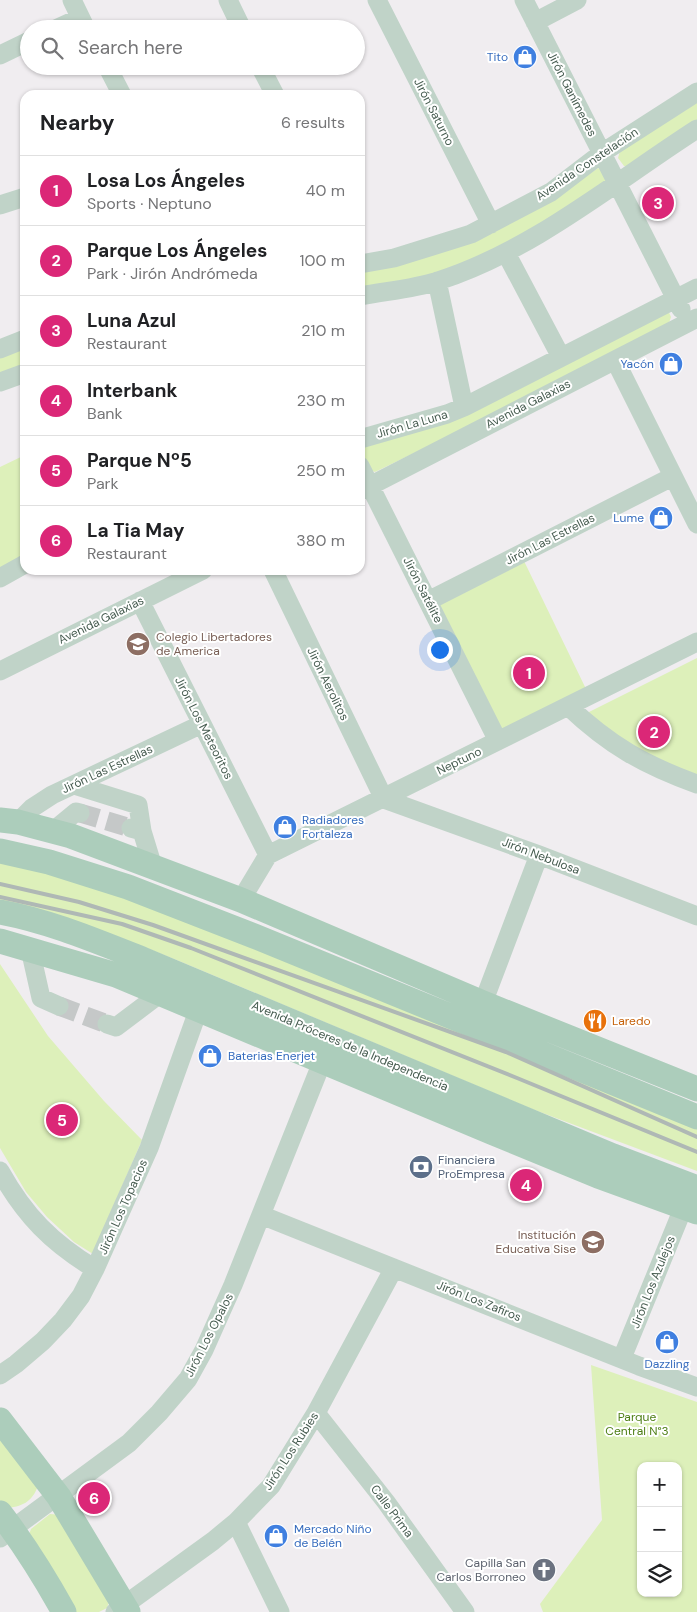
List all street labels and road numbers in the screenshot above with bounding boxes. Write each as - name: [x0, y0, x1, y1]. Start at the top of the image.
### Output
- street label: Jirón Ganímedes: [544, 49, 600, 139]
- street label: Jirón Saturno: [410, 76, 458, 148]
- street label: Avenida Constelación: [533, 124, 641, 204]
- street label: Avenida Galaxias: [483, 376, 573, 432]
- street label: Jirón La Luna: [375, 406, 449, 442]
- street label: Jirón Las Estrellas: [502, 510, 598, 568]
- street label: Jirón Satélite: [400, 554, 447, 626]
- street label: Avenida Galaxias: [56, 592, 146, 648]
- street label: Jirón Aerolitos: [303, 645, 353, 723]
- street label: Jirón Los Meteoritos: [171, 674, 237, 782]
- street label: Jirón Las Estrellas: [59, 741, 155, 797]
- street label: Neptuno: [434, 743, 484, 779]
- street label: Jirón Nebulosa: [500, 834, 582, 878]
- street label: Avenida Próceres de la Independencia: [249, 997, 451, 1095]
- street label: Jirón Los Topacios: [95, 1157, 151, 1257]
- street label: Jirón Los Azulejos: [627, 1233, 679, 1331]
- street label: Jirón Los Zafiros: [434, 1277, 524, 1325]
- street label: Jirón Los Opalos: [181, 1290, 237, 1380]
- street label: Jirón Los Rubies: [260, 1409, 322, 1493]
- street label: Calle Prima: [367, 1481, 417, 1541]

